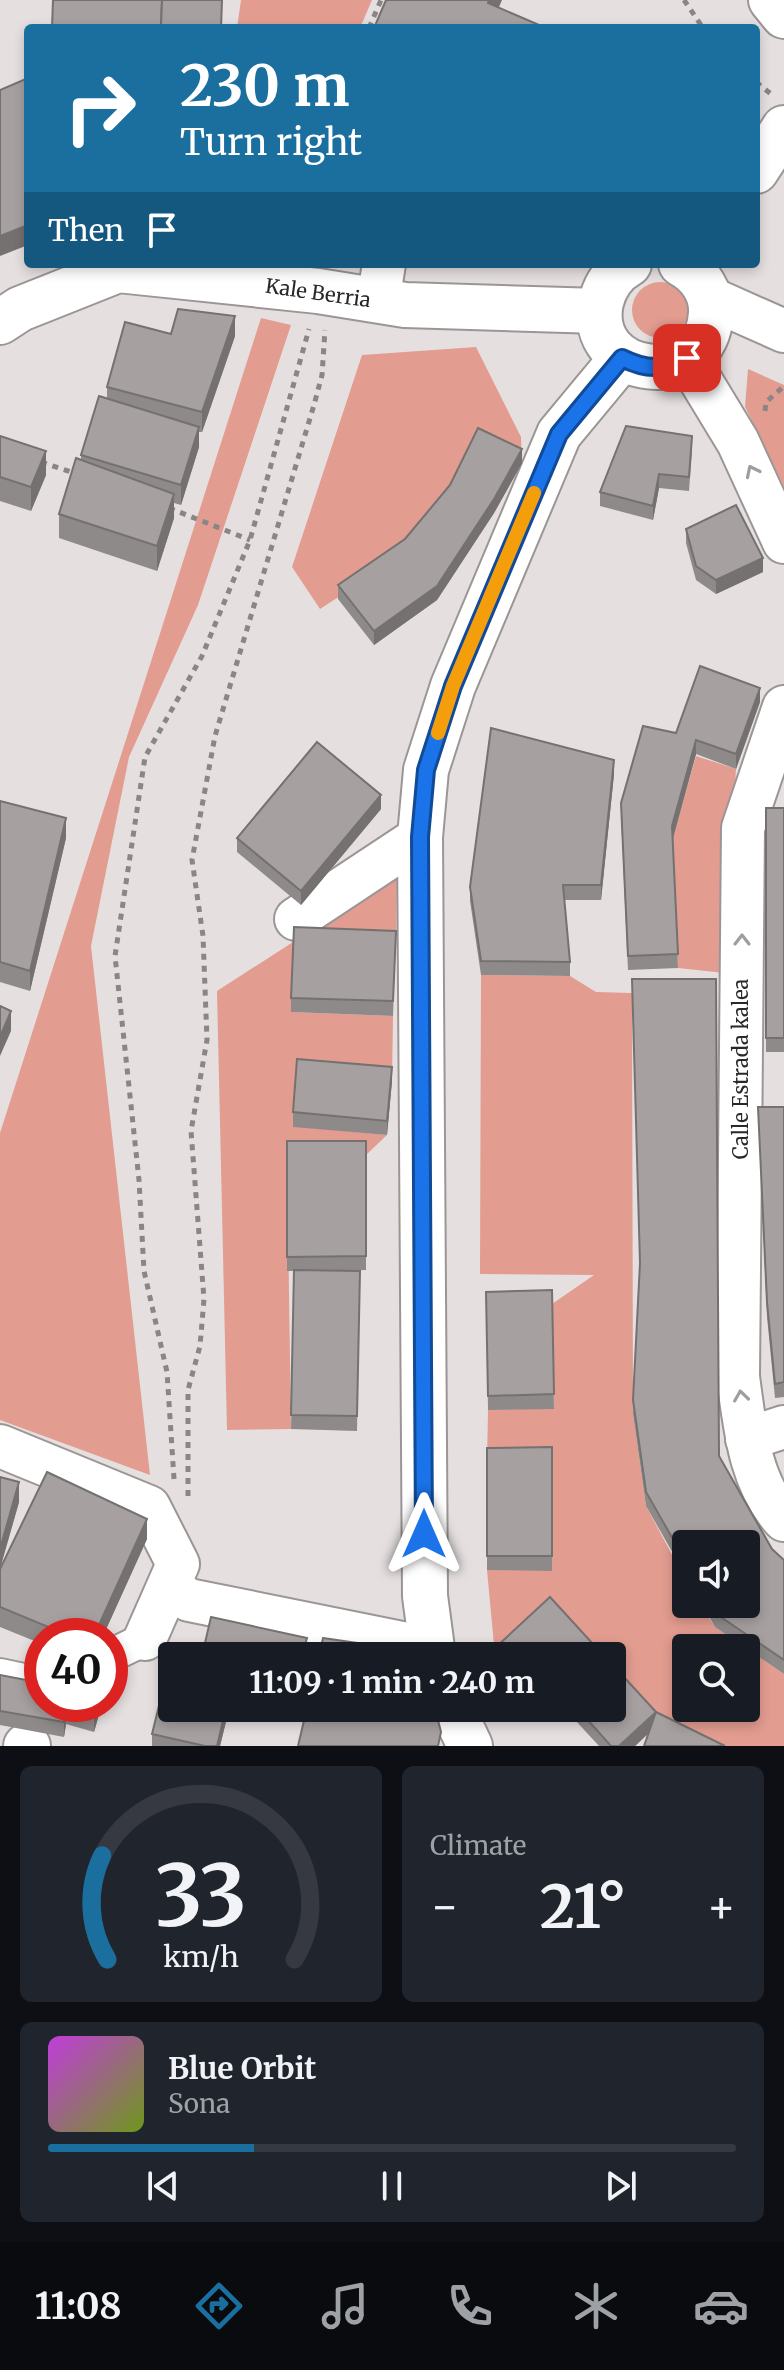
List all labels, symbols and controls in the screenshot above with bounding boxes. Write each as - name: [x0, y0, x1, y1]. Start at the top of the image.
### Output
- text: 230 m: [180, 51, 350, 121]
- icon: right: [48, 56, 152, 160]
- text: Turn right: [180, 120, 362, 165]
- icon: arrive: [140, 208, 184, 252]
- text: Then: [48, 211, 124, 249]
- street label: Kale Berria: [264, 273, 373, 312]
- pin: [653, 324, 721, 392]
- icon: arrive: [665, 336, 709, 380]
- one-way arrow: [746, 465, 761, 480]
- one-way arrow: [733, 933, 750, 946]
- street label: Calle Estrada kalea: [728, 978, 753, 1159]
- one-way arrow: [733, 1389, 750, 1403]
- position arrow: [382, 1492, 466, 1576]
- map controls: [672, 1530, 760, 1722]
- button: sound: [672, 1530, 760, 1618]
- speed limit sign: 40: [24, 1618, 128, 1722]
- button: search: [672, 1634, 760, 1722]
- text: 11:09 · 1 min · 240 m: [249, 1663, 535, 1701]
- text: Climate: [430, 1829, 526, 1862]
- text: 33: [155, 1844, 247, 1949]
- text: 21°: [540, 1869, 626, 1944]
- text: −: [430, 1879, 459, 1934]
- text: +: [707, 1879, 736, 1934]
- text: km/h: [163, 1939, 239, 1975]
- text: Blue Orbit: [168, 2049, 316, 2087]
- text: Sona: [168, 2087, 230, 2120]
- icon: previous: [141, 2164, 185, 2208]
- icon: pause: [370, 2164, 414, 2208]
- icon: next: [599, 2164, 643, 2208]
- icon: directions: [191, 2278, 247, 2334]
- icon: music: [317, 2278, 373, 2334]
- icon: phone: [442, 2278, 498, 2334]
- icon: climate: [568, 2278, 624, 2334]
- icon: car: [693, 2278, 749, 2334]
- text: 11:08: [35, 2284, 122, 2329]

